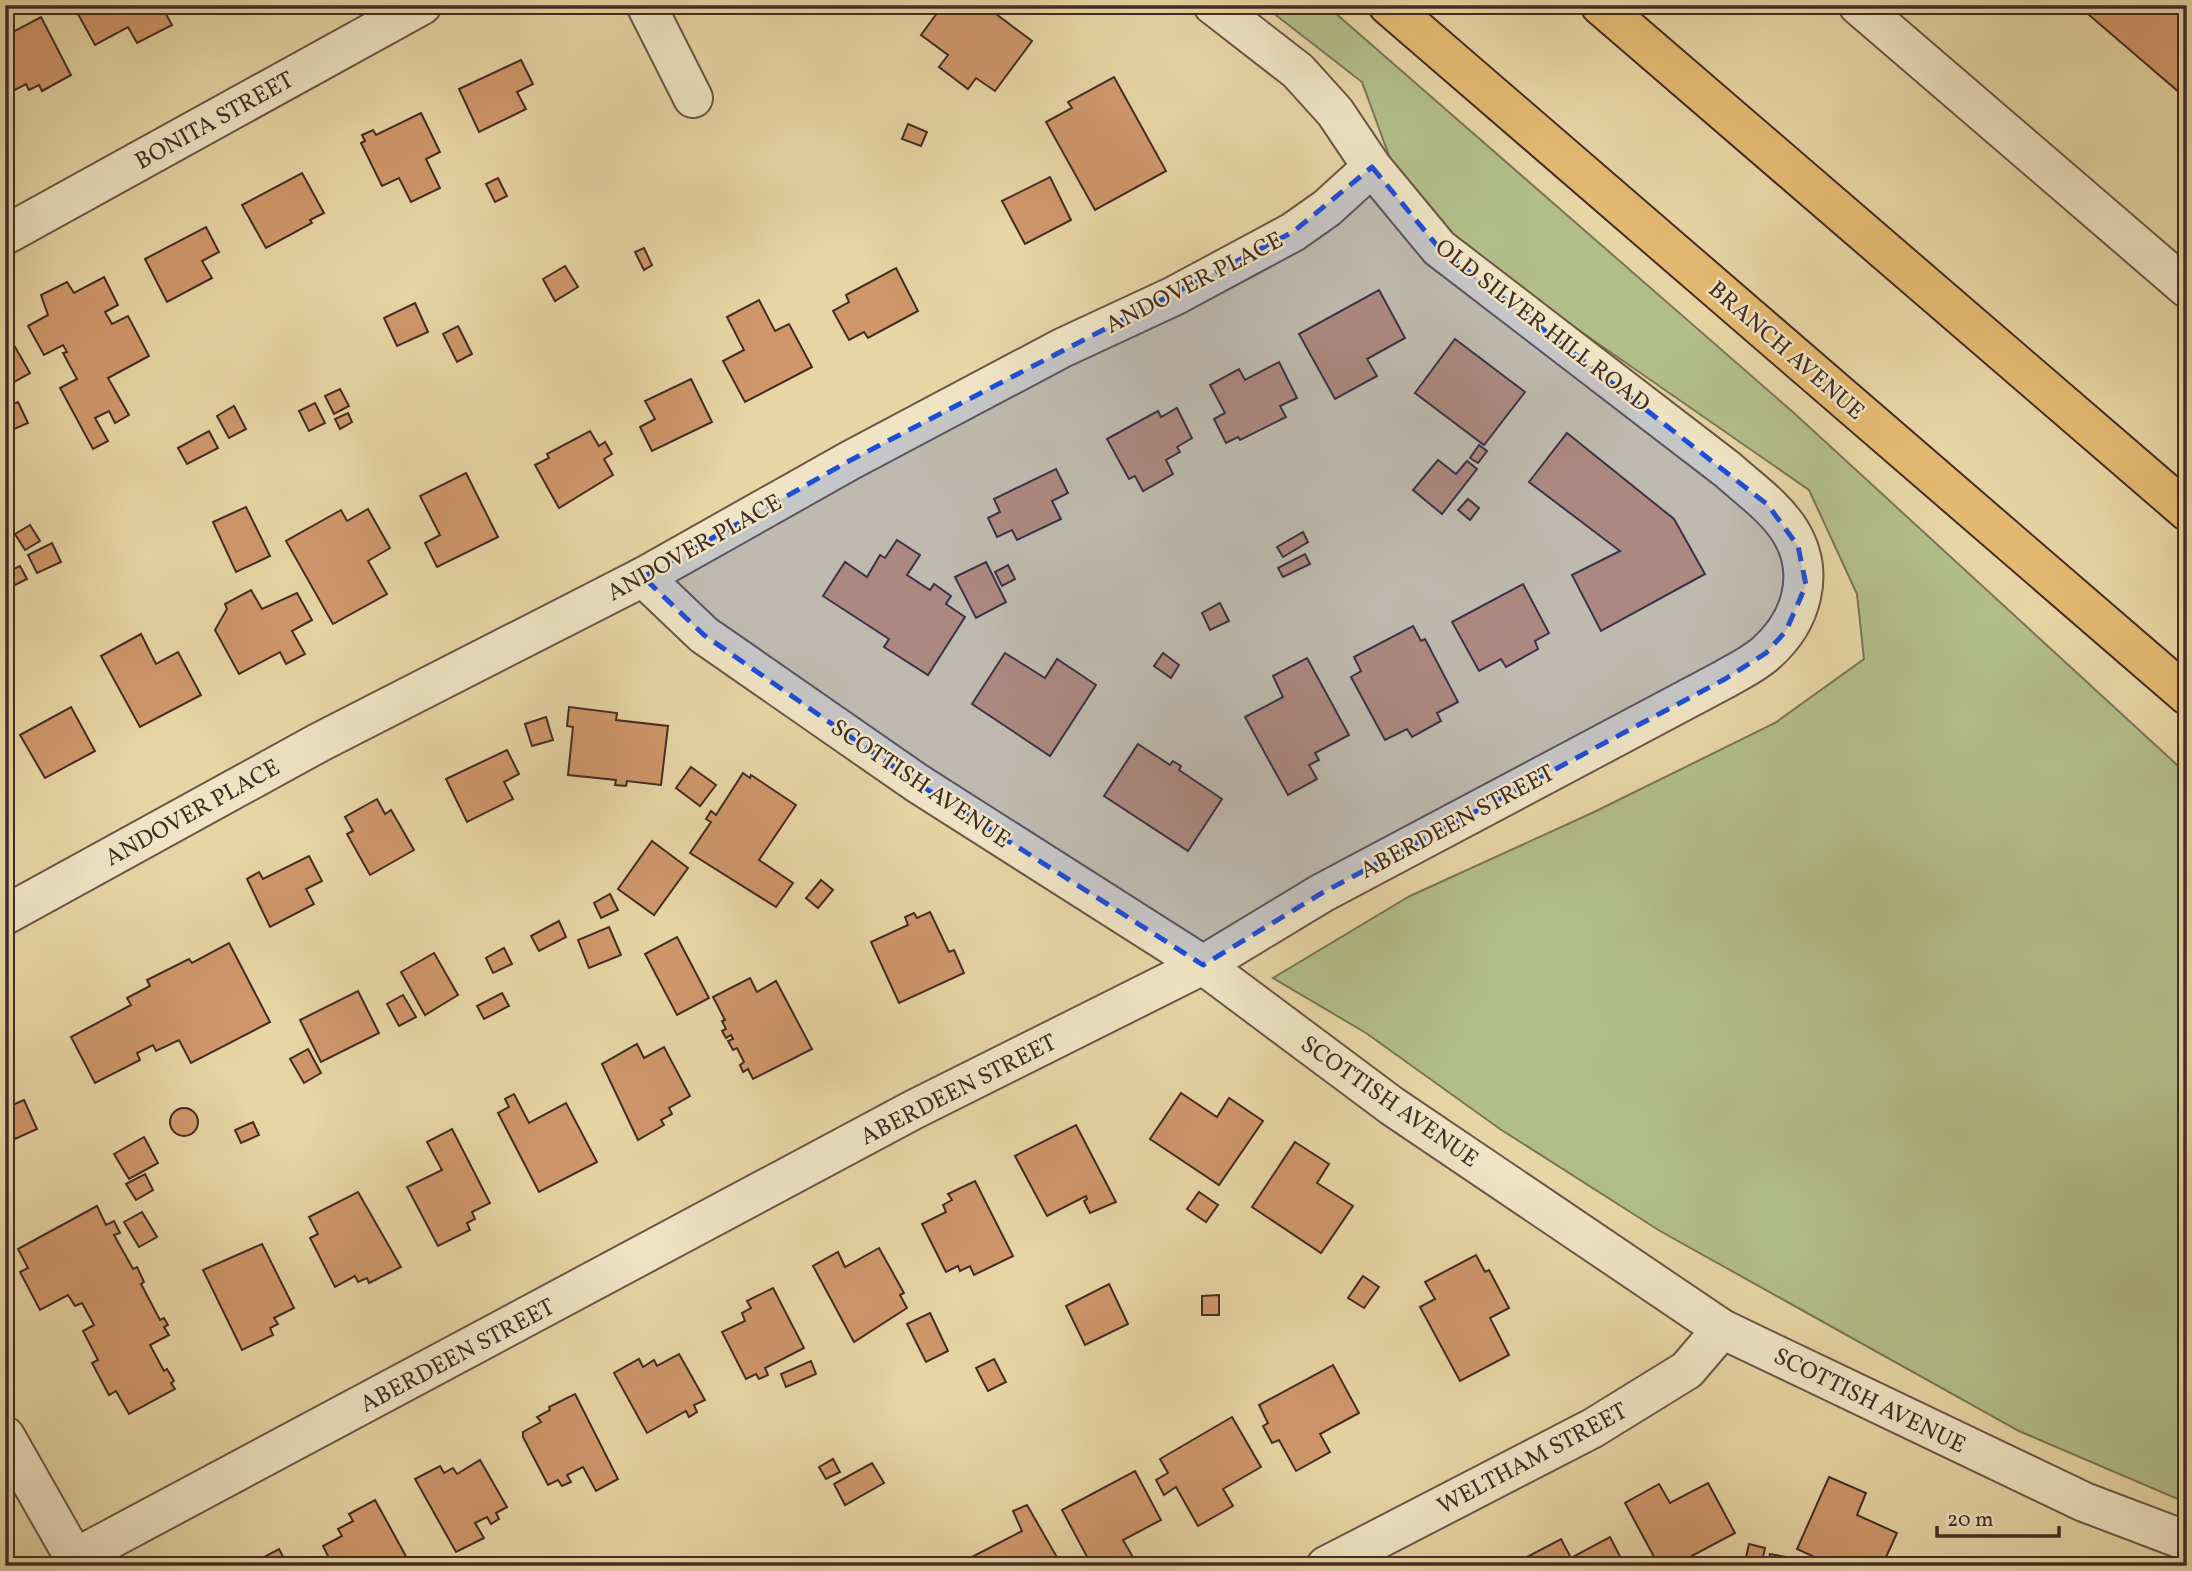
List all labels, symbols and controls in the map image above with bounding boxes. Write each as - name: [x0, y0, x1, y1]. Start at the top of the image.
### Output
- street label: BONITA STREET: [129, 64, 301, 179]
- street label: ANDOVER PLACE: [1100, 224, 1290, 343]
- street label: OLD SILVER HILL ROAD: [1427, 232, 1656, 421]
- street label: BRANCH AVENUE: [1700, 274, 1871, 429]
- street label: ANDOVER PLACE: [601, 487, 789, 611]
- street label: SCOTTISH AVENUE: [823, 712, 1017, 858]
- street label: ANDOVER PLACE: [99, 752, 287, 876]
- street label: ABERDEEN STREET: [1355, 757, 1561, 889]
- street label: ABERDEEN STREET: [855, 1027, 1063, 1155]
- street label: SCOTTISH AVENUE: [1293, 1028, 1485, 1177]
- street label: ABERDEEN STREET: [355, 1291, 561, 1423]
- street label: SCOTTISH AVENUE: [1767, 1340, 1971, 1463]
- street label: WELTHAM STREET: [1432, 1395, 1634, 1524]
- scale bar: [1937, 1494, 2059, 1538]
- text: 20 m: [1947, 1506, 1993, 1535]

